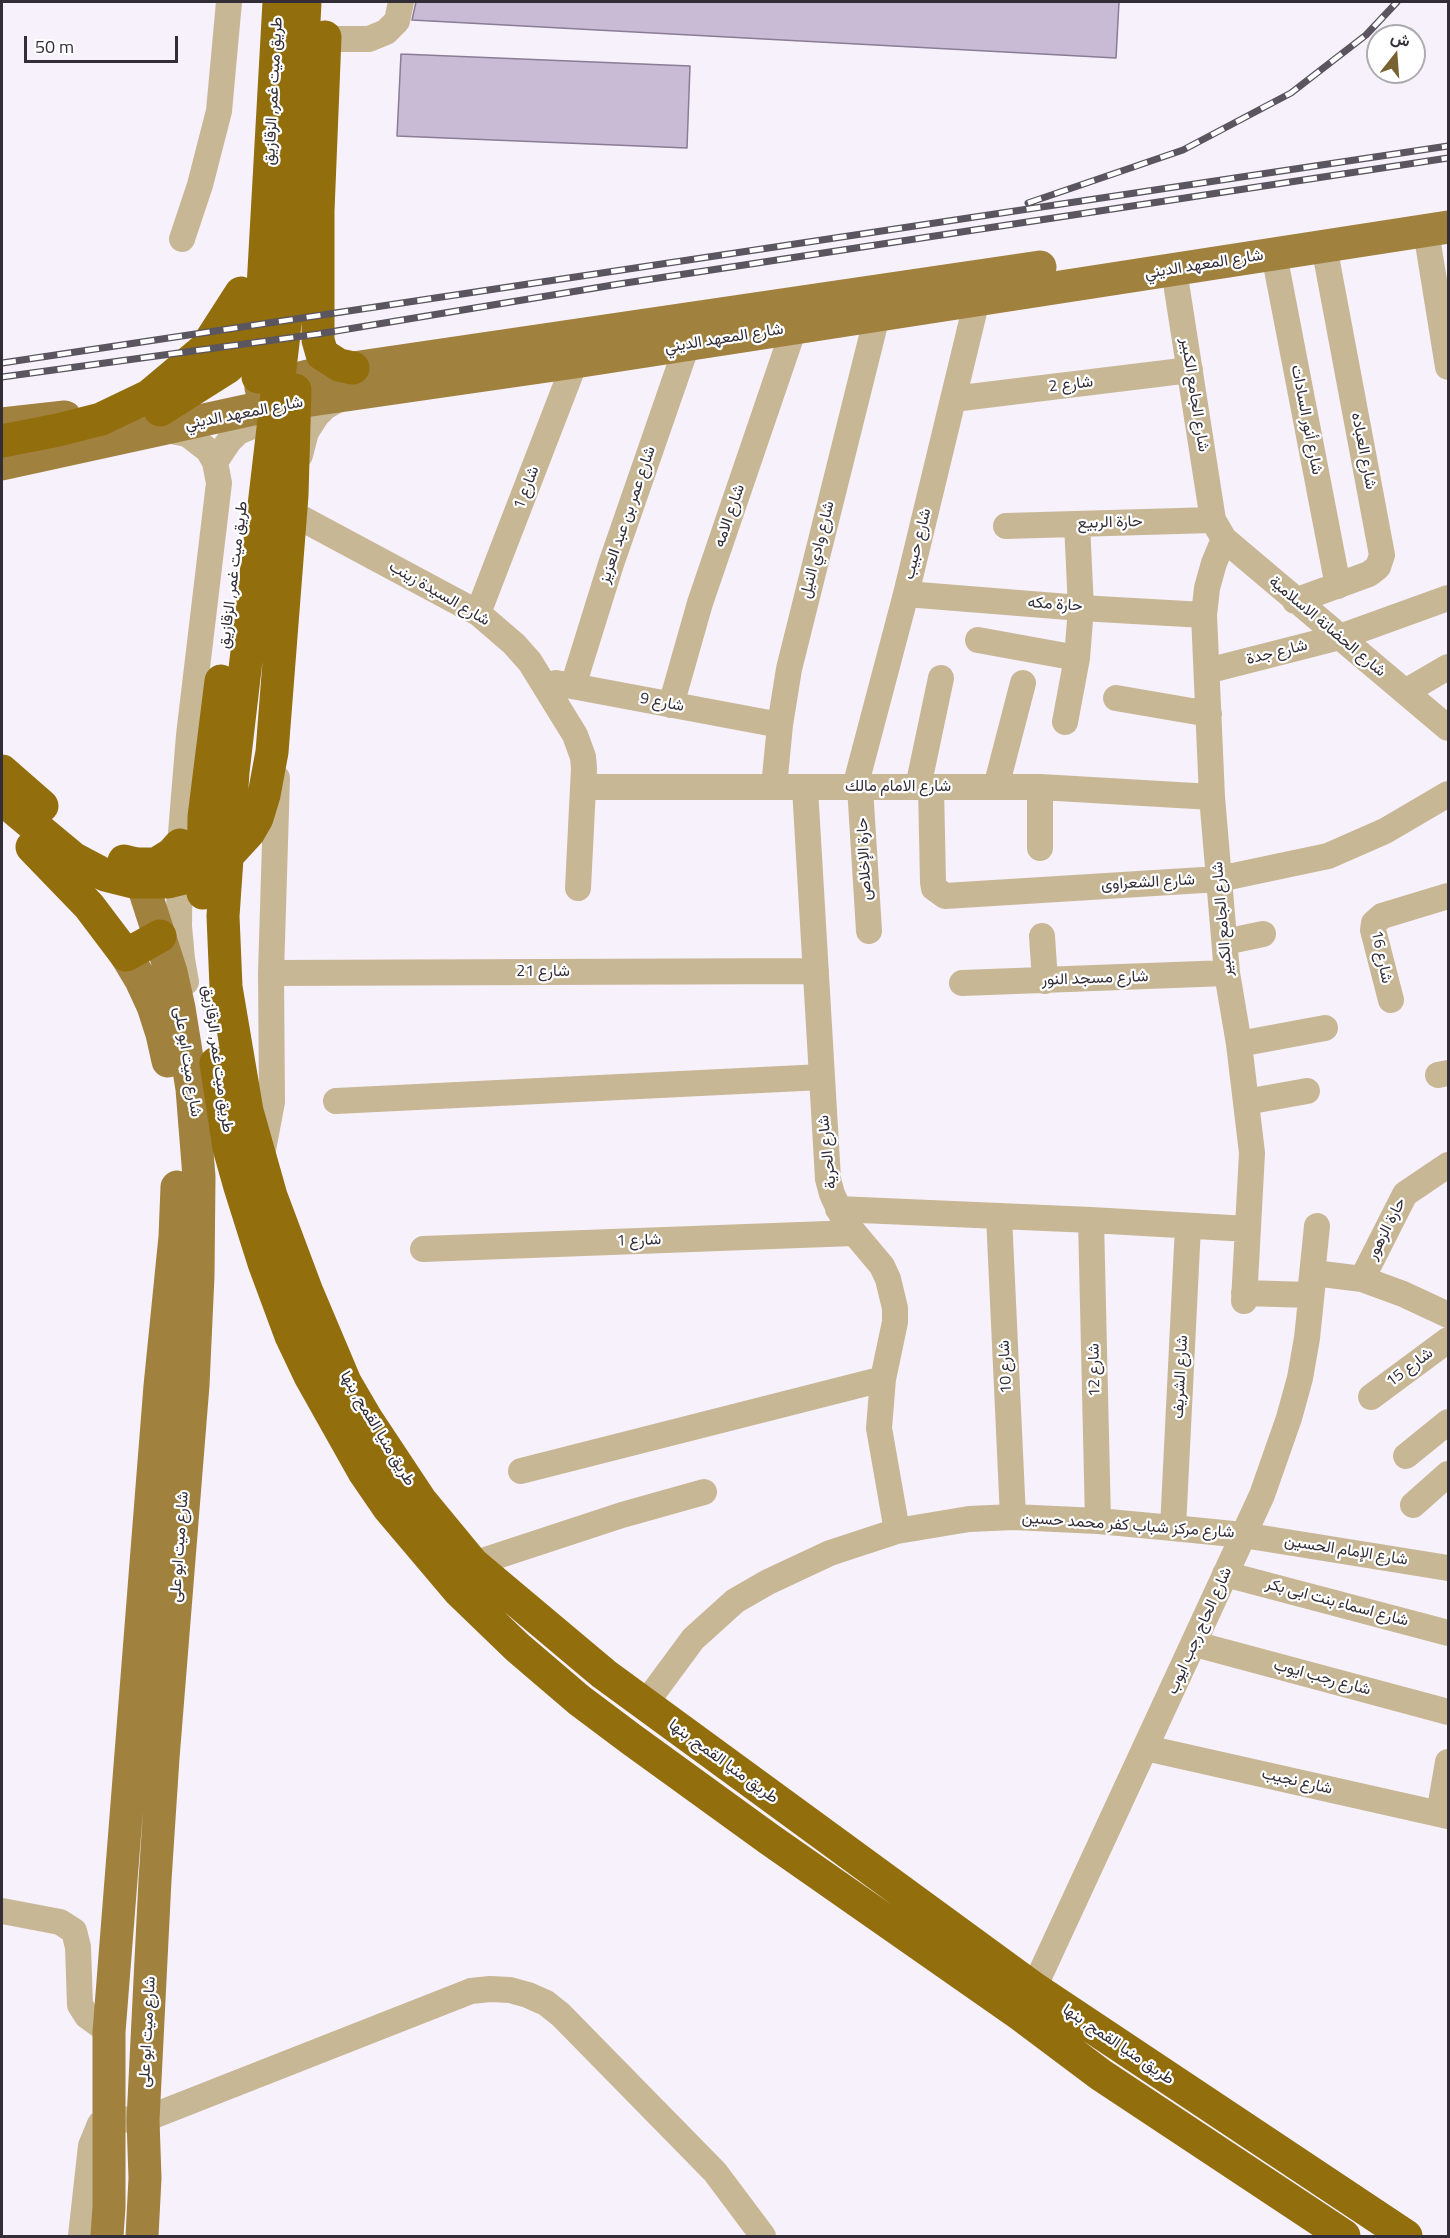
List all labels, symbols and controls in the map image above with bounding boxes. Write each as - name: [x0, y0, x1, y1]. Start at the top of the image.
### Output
- street label: طريق ميت غمر, الزقازيق: [261, 16, 287, 166]
- scale bar: [27, 24, 182, 62]
- north arrow: [1366, 24, 1426, 84]
- text: ش: [1388, 24, 1413, 53]
- text: 50 m: [35, 33, 74, 60]
- street label: شارع المعهد الديني: [1143, 246, 1265, 284]
- street label: شارع المعهد الديني: [663, 320, 785, 358]
- street label: شارع الجامع الكبير: [1175, 337, 1213, 453]
- street label: شارع أنور السادات: [1286, 363, 1326, 477]
- street label: شارع 2: [1048, 373, 1094, 397]
- street label: شارع المعهد الديني: [183, 393, 305, 435]
- street label: شارع العباده: [1346, 411, 1380, 491]
- street label: شارع عمر بن عبد العزيز: [595, 444, 661, 586]
- street label: شارع 1: [510, 464, 544, 512]
- street label: شارع الامه: [710, 482, 750, 550]
- street label: شارع وادي النيل: [797, 499, 839, 601]
- street label: طريق ميت غمر, الزقازيق: [215, 500, 253, 650]
- street label: شارع حبيب: [900, 506, 936, 582]
- street label: حارة الربيع: [1077, 512, 1143, 534]
- street label: شارع السيدة زينب: [385, 557, 493, 631]
- street label: شارع الحضانة الاسلامية: [1265, 572, 1389, 682]
- street label: حارة مكه: [1027, 594, 1083, 616]
- street label: شارع جدة: [1244, 636, 1310, 670]
- street label: شارع 9: [638, 689, 686, 717]
- street label: شارع الامام مالك: [845, 777, 951, 797]
- street label: حارة الإخلاص: [853, 817, 877, 901]
- street label: شارع الجامع الكبير: [1208, 861, 1238, 977]
- street label: شارع الشعراوى: [1101, 871, 1195, 895]
- street label: شارع 16: [1366, 929, 1396, 985]
- street label: شارع 21: [516, 962, 570, 982]
- street label: شارع مسجد النور: [1041, 968, 1149, 990]
- street label: طريق ميت غمر, الزقازيق: [197, 984, 237, 1134]
- street label: شارع ميت ابو على: [169, 1006, 205, 1118]
- street label: شارع الحرية: [815, 1114, 841, 1190]
- street label: حارة الزهور: [1363, 1195, 1411, 1263]
- street label: شارع 1: [616, 1231, 662, 1251]
- street label: شارع الشريف: [1169, 1335, 1193, 1419]
- street label: شارع 10: [995, 1340, 1017, 1394]
- street label: شارع 12: [1085, 1343, 1105, 1397]
- street label: شارع 15: [1383, 1344, 1437, 1392]
- street label: طريق منيا القمح, بنها: [335, 1368, 419, 1490]
- street label: شارع ميت ابو على: [167, 1491, 193, 1603]
- street label: شارع مركز شباب كفر محمد حسين: [1021, 1509, 1235, 1543]
- street label: شارع الإمام الحسين: [1283, 1532, 1409, 1570]
- street label: شارع الحاج رجب ايوب: [1163, 1564, 1237, 1698]
- street label: شارع اسماء بنت ابى بكر: [1264, 1575, 1410, 1631]
- street label: شارع رجب ايوب: [1271, 1656, 1373, 1700]
- street label: طريق منيا القمح, بنها: [664, 1716, 782, 1808]
- street label: شارع نجيب: [1260, 1765, 1334, 1799]
- street label: شارع ميت ابو على: [136, 1976, 160, 2088]
- street label: طريق منيا القمح, بنها: [1058, 2001, 1178, 2089]

